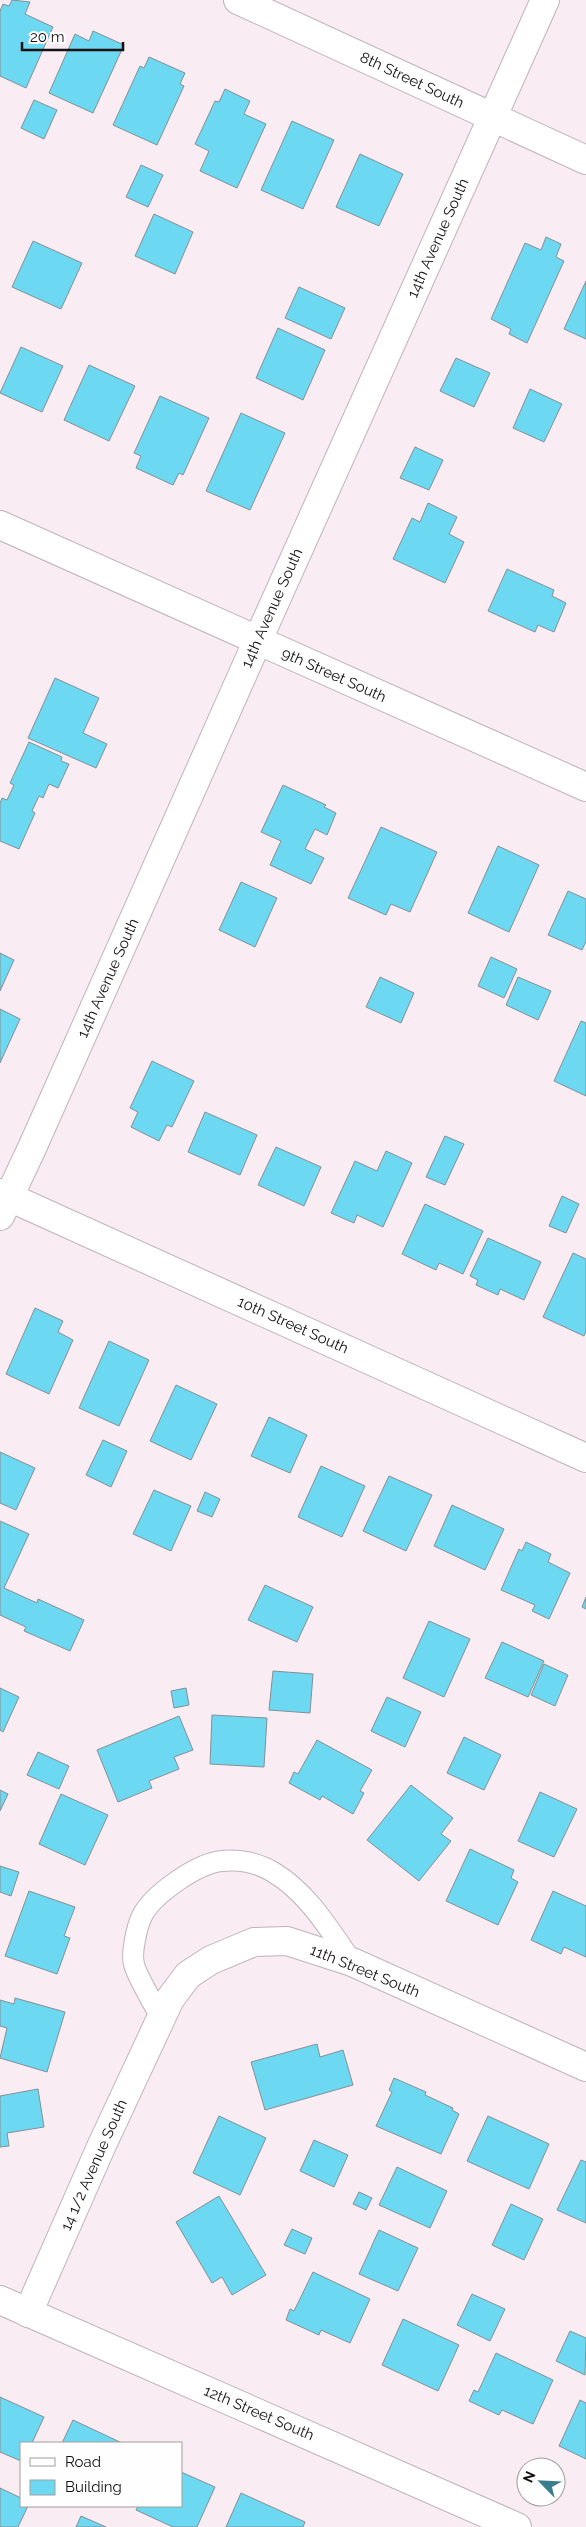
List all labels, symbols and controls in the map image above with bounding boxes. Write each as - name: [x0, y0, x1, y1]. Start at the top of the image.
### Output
- scale bar: [22, 20, 124, 52]
- text: 20 m: [30, 28, 65, 46]
- street label: 8th Street South: [357, 48, 467, 112]
- street label: 14th Avenue South: [404, 175, 472, 301]
- street label: 14th Avenue South: [238, 545, 306, 671]
- street label: 9th Street South: [279, 644, 389, 706]
- street label: 14th Avenue South: [74, 915, 142, 1041]
- street label: 10th Street South: [235, 1293, 351, 1357]
- street label: 11th Street South: [308, 1941, 422, 2001]
- street label: 14 1/2 Avenue South: [57, 2097, 131, 2233]
- street label: 12th Street South: [201, 2382, 317, 2444]
- legend: [20, 2442, 182, 2507]
- text: Road: [65, 2453, 101, 2471]
- north arrow: [516, 2457, 566, 2507]
- text: N: [520, 2469, 539, 2485]
- text: Building: [65, 2478, 122, 2496]

